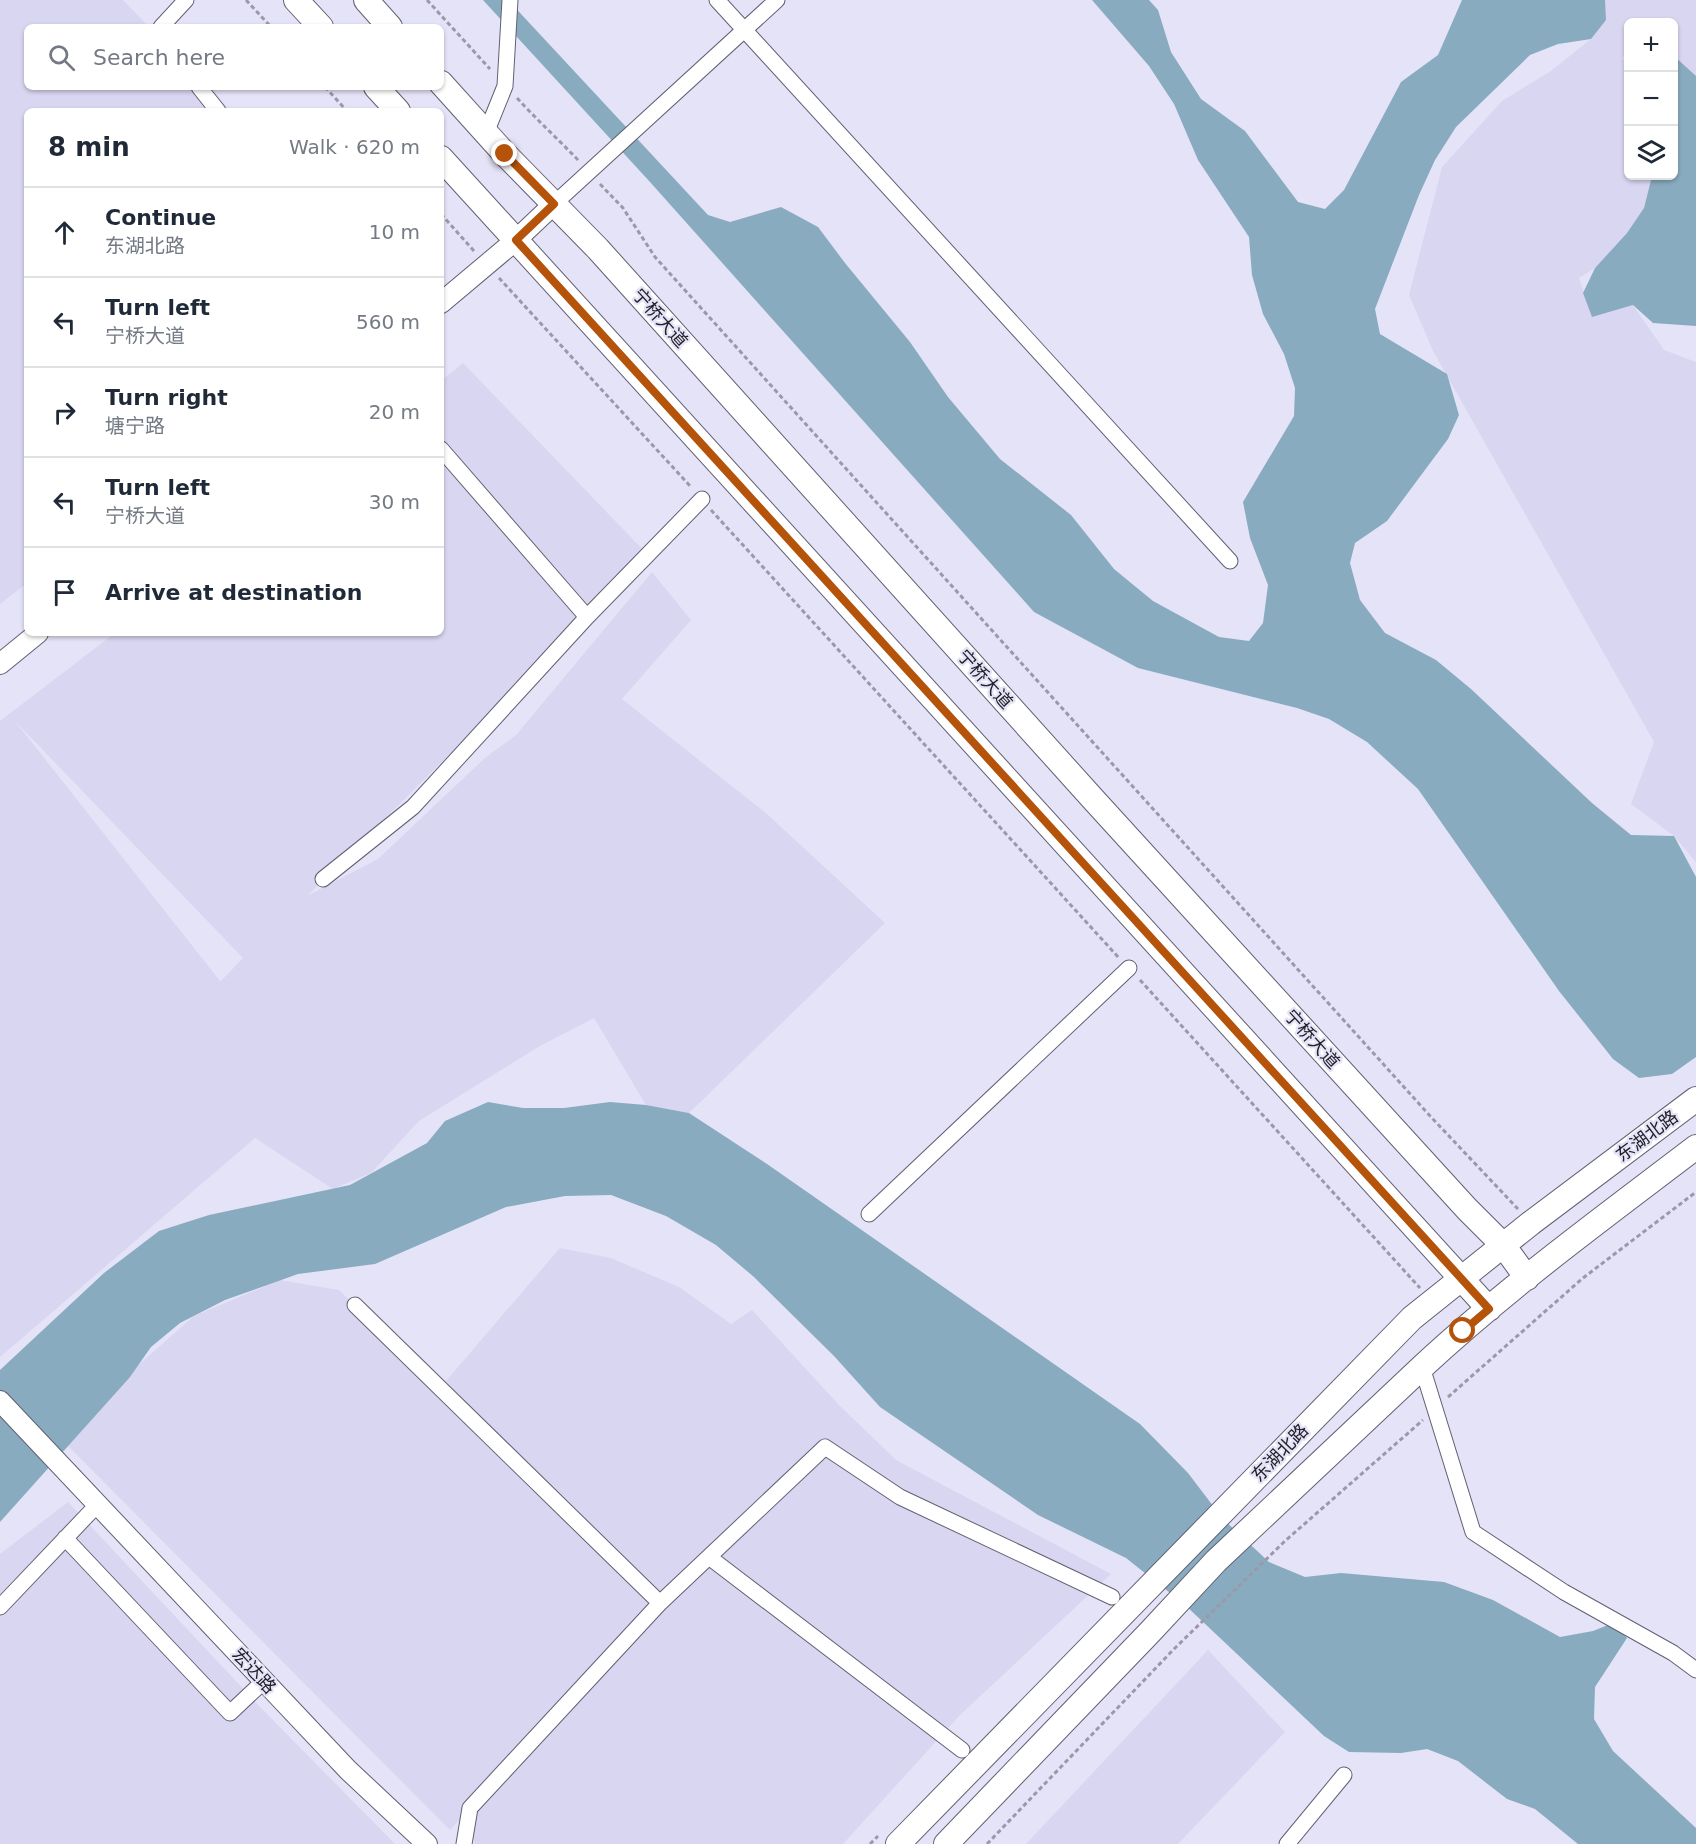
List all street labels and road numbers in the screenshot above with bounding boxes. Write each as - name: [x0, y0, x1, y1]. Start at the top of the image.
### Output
- street label: 宁桥大道: [628, 284, 692, 351]
- street label: 宁桥大道: [953, 645, 1017, 712]
- street label: 宁桥大道: [1280, 1005, 1344, 1072]
- street label: 东湖北路: [1612, 1106, 1682, 1166]
- street label: 东湖北路: [1247, 1419, 1312, 1486]
- street label: 宏达路: [228, 1644, 280, 1698]

